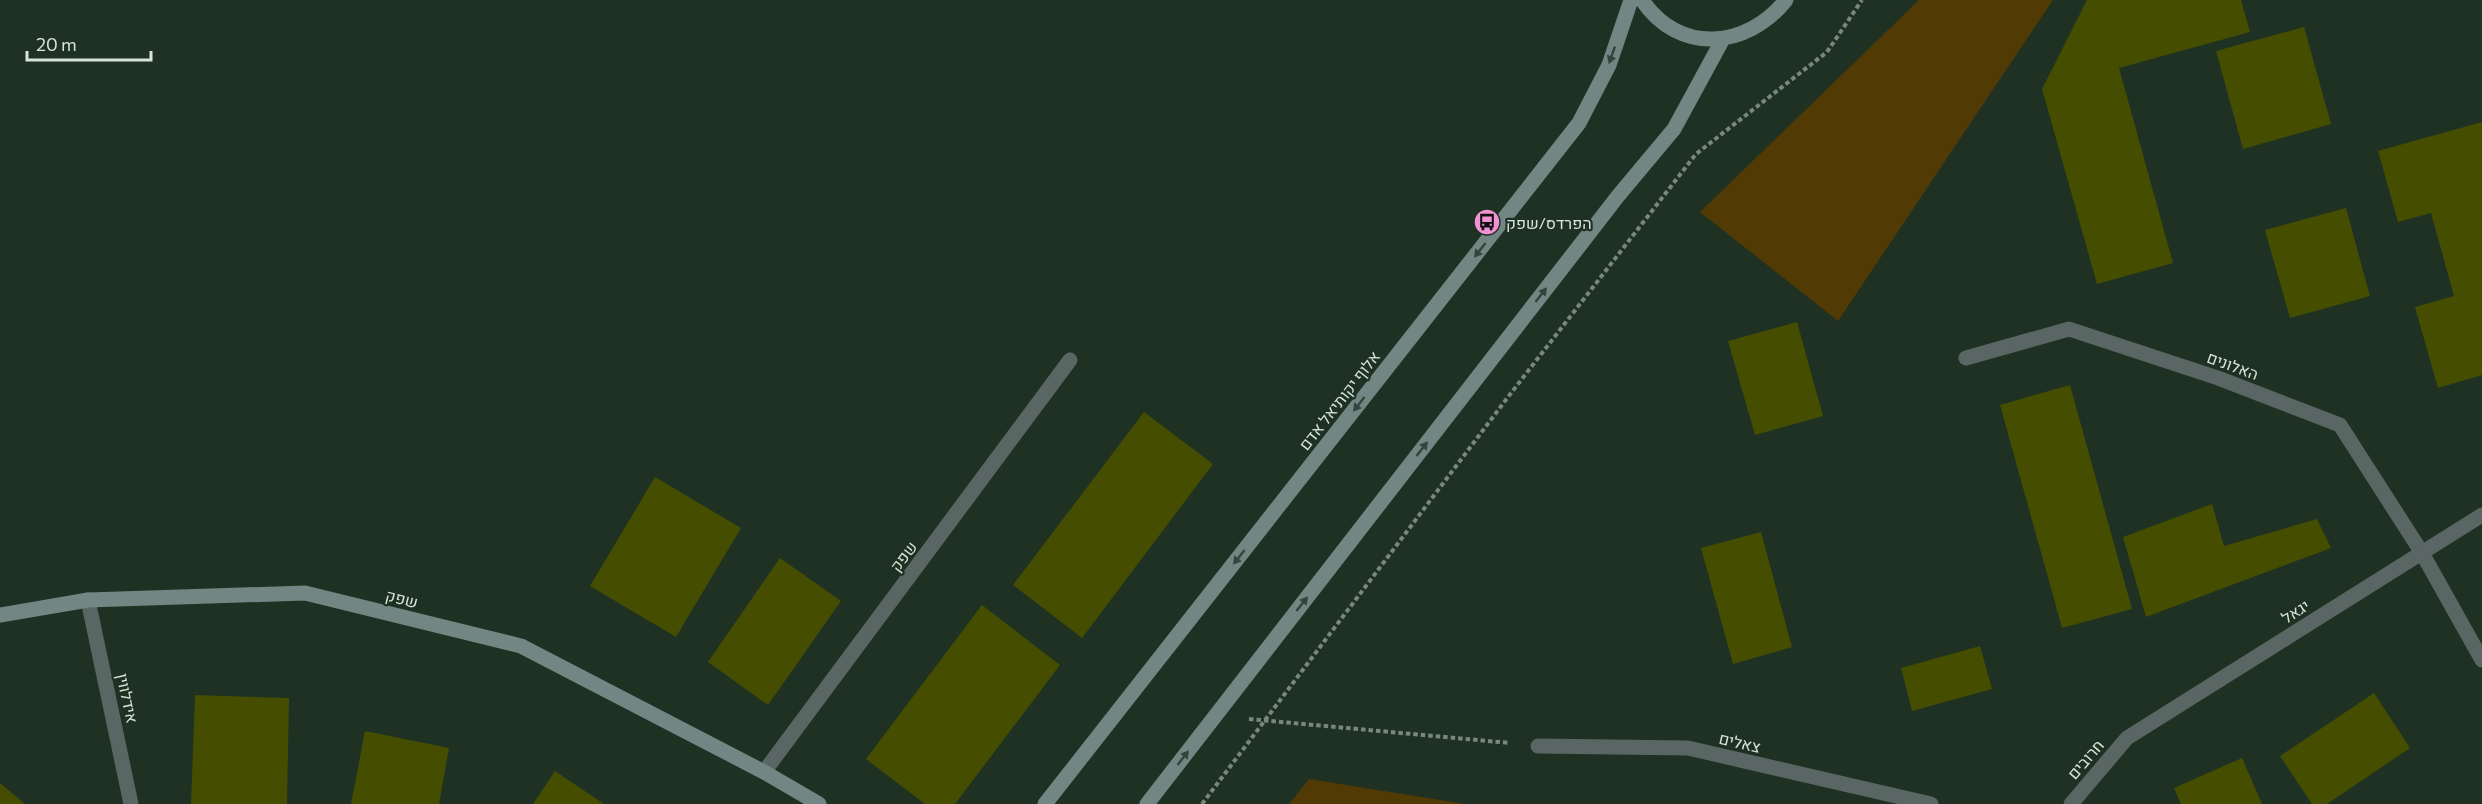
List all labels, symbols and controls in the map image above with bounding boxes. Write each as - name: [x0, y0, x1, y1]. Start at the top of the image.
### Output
- scale bar: [27, 24, 152, 62]
- text: 20 m: [36, 33, 77, 55]
- one-way arrow: [1607, 47, 1617, 65]
- bus stop icon: הפרדס/שפק: [1472, 207, 1502, 237]
- place label: הפרדס/שפק: [1506, 213, 1592, 232]
- one-way arrow: [1474, 243, 1486, 258]
- one-way arrow: [1535, 288, 1547, 303]
- street label: אלוף יקותיאל אדם: [1294, 347, 1384, 453]
- street label: האלונים: [2205, 347, 2261, 383]
- one-way arrow: [1354, 396, 1366, 411]
- one-way arrow: [1415, 442, 1427, 457]
- street label: שפק: [886, 537, 920, 575]
- one-way arrow: [1232, 549, 1245, 565]
- street label: שפק: [384, 585, 420, 611]
- street label: יגאל: [2277, 595, 2313, 627]
- one-way arrow: [1296, 596, 1308, 611]
- street label: אידלווין: [113, 671, 143, 725]
- street label: צאלים: [1717, 728, 1763, 756]
- street label: חרובים: [2063, 736, 2107, 782]
- one-way arrow: [1177, 750, 1189, 765]

